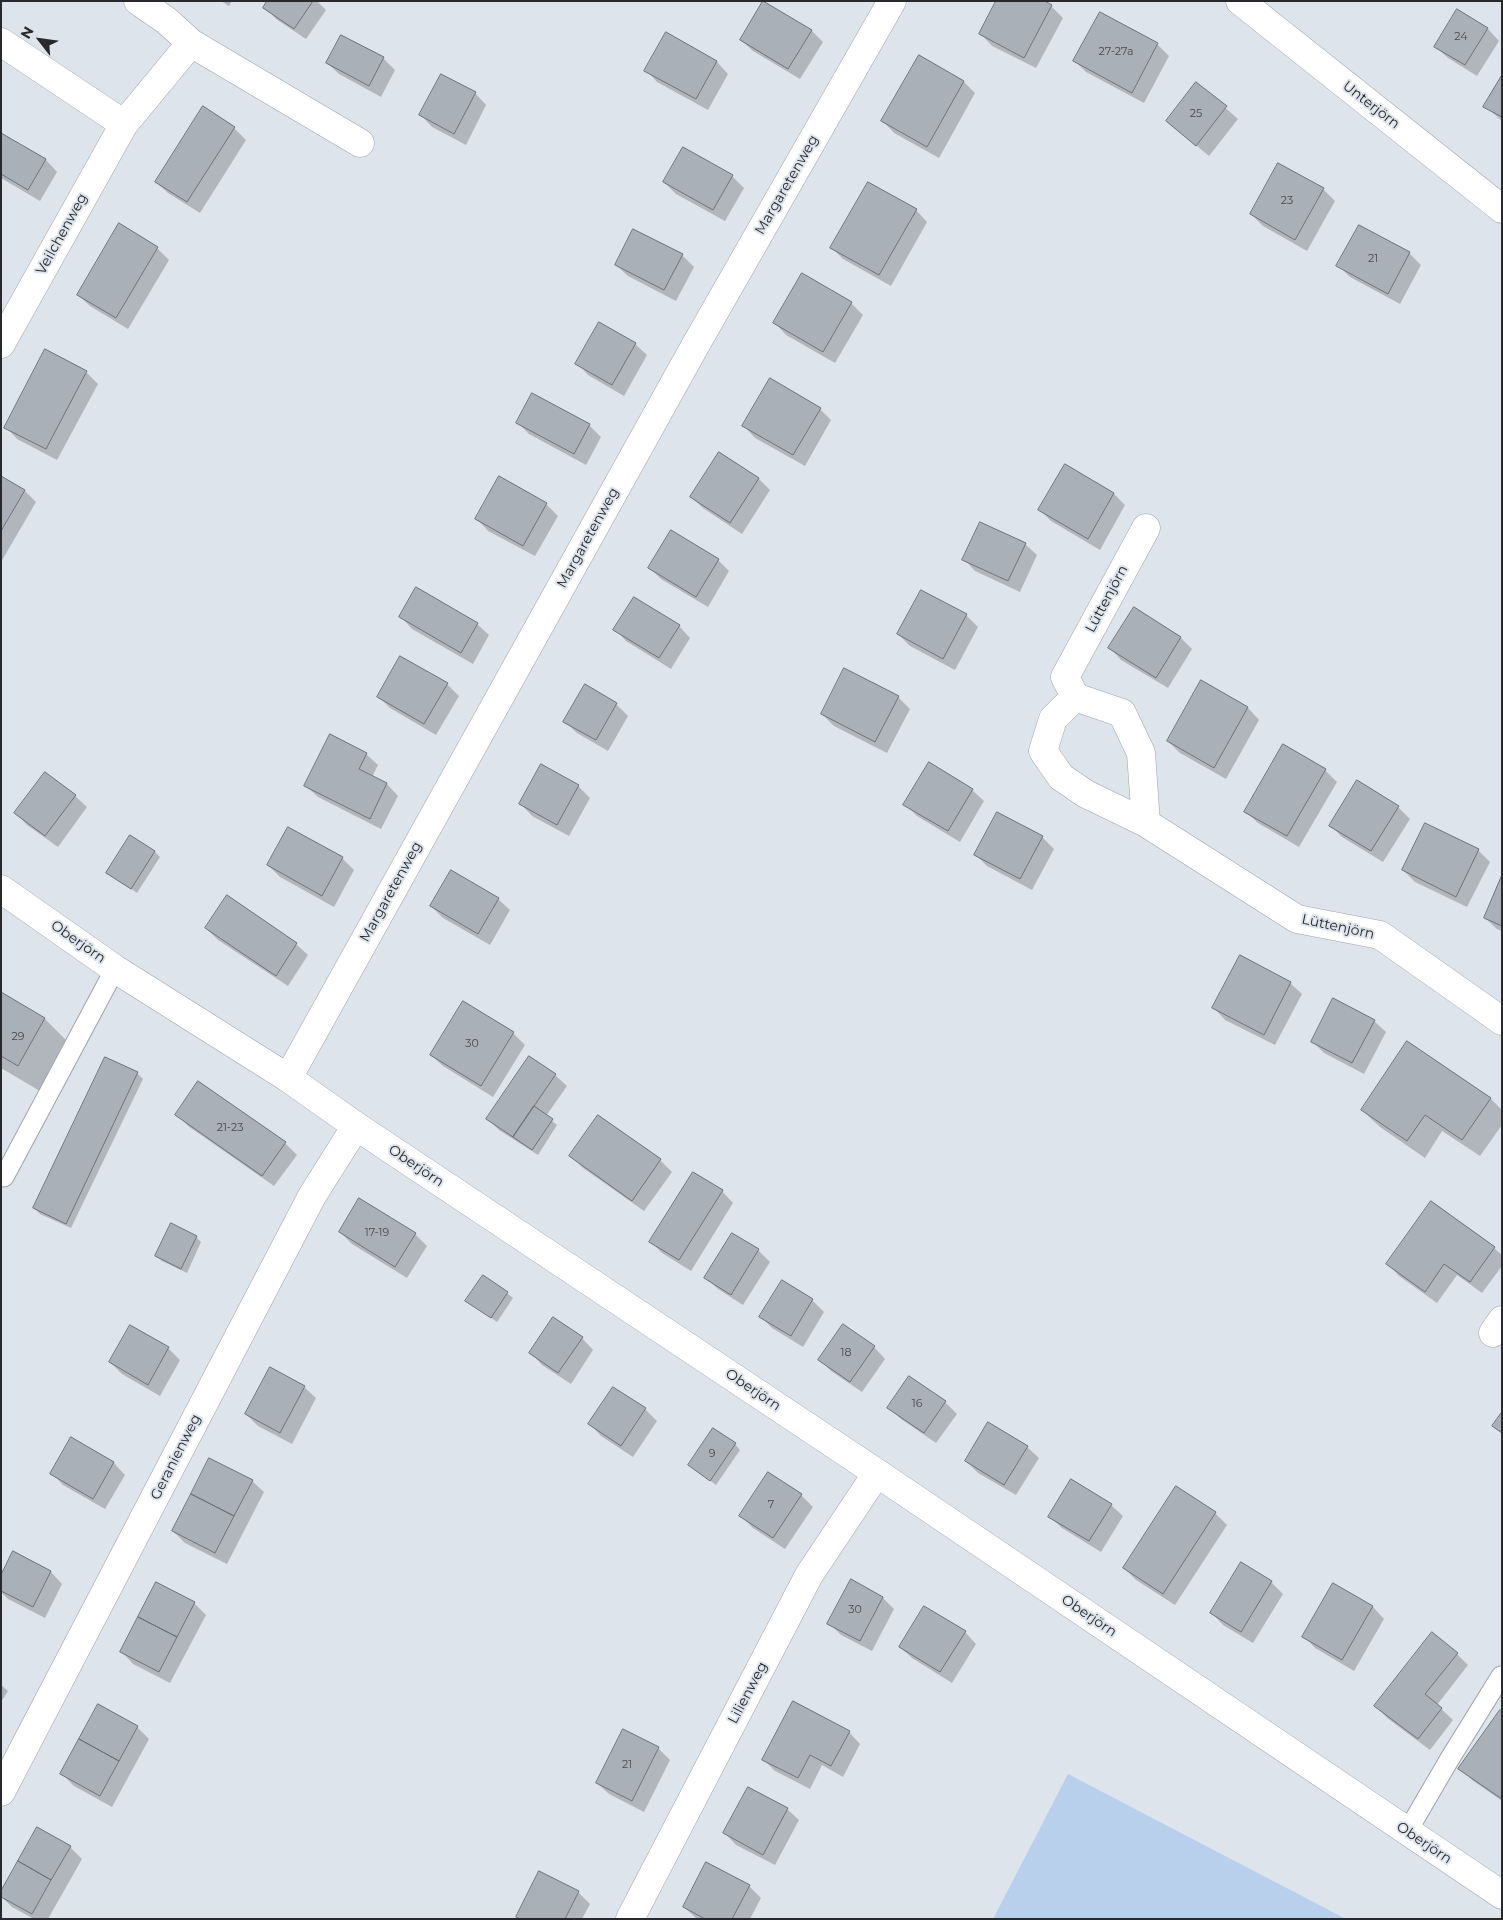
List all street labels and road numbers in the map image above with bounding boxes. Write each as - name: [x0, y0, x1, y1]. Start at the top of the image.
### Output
- street label: Unterjörn: [1339, 78, 1403, 132]
- street label: Margaretenweg: [752, 132, 822, 238]
- street label: Veilchenweg: [33, 191, 91, 277]
- street label: Margaretenweg: [553, 485, 623, 591]
- street label: Lüttenjörn: [1082, 562, 1132, 636]
- street label: Margaretenweg: [356, 839, 426, 945]
- street label: Lüttenjörn: [1300, 911, 1376, 943]
- street label: Oberjörn: [47, 917, 109, 967]
- street label: Oberjörn: [385, 1141, 447, 1191]
- street label: Oberjörn: [722, 1365, 784, 1415]
- street label: Geranienweg: [147, 1411, 205, 1503]
- street label: Oberjörn: [1058, 1591, 1120, 1641]
- street label: Lilienweg: [725, 1659, 771, 1727]
- street label: Oberjörn: [1393, 1818, 1455, 1868]

